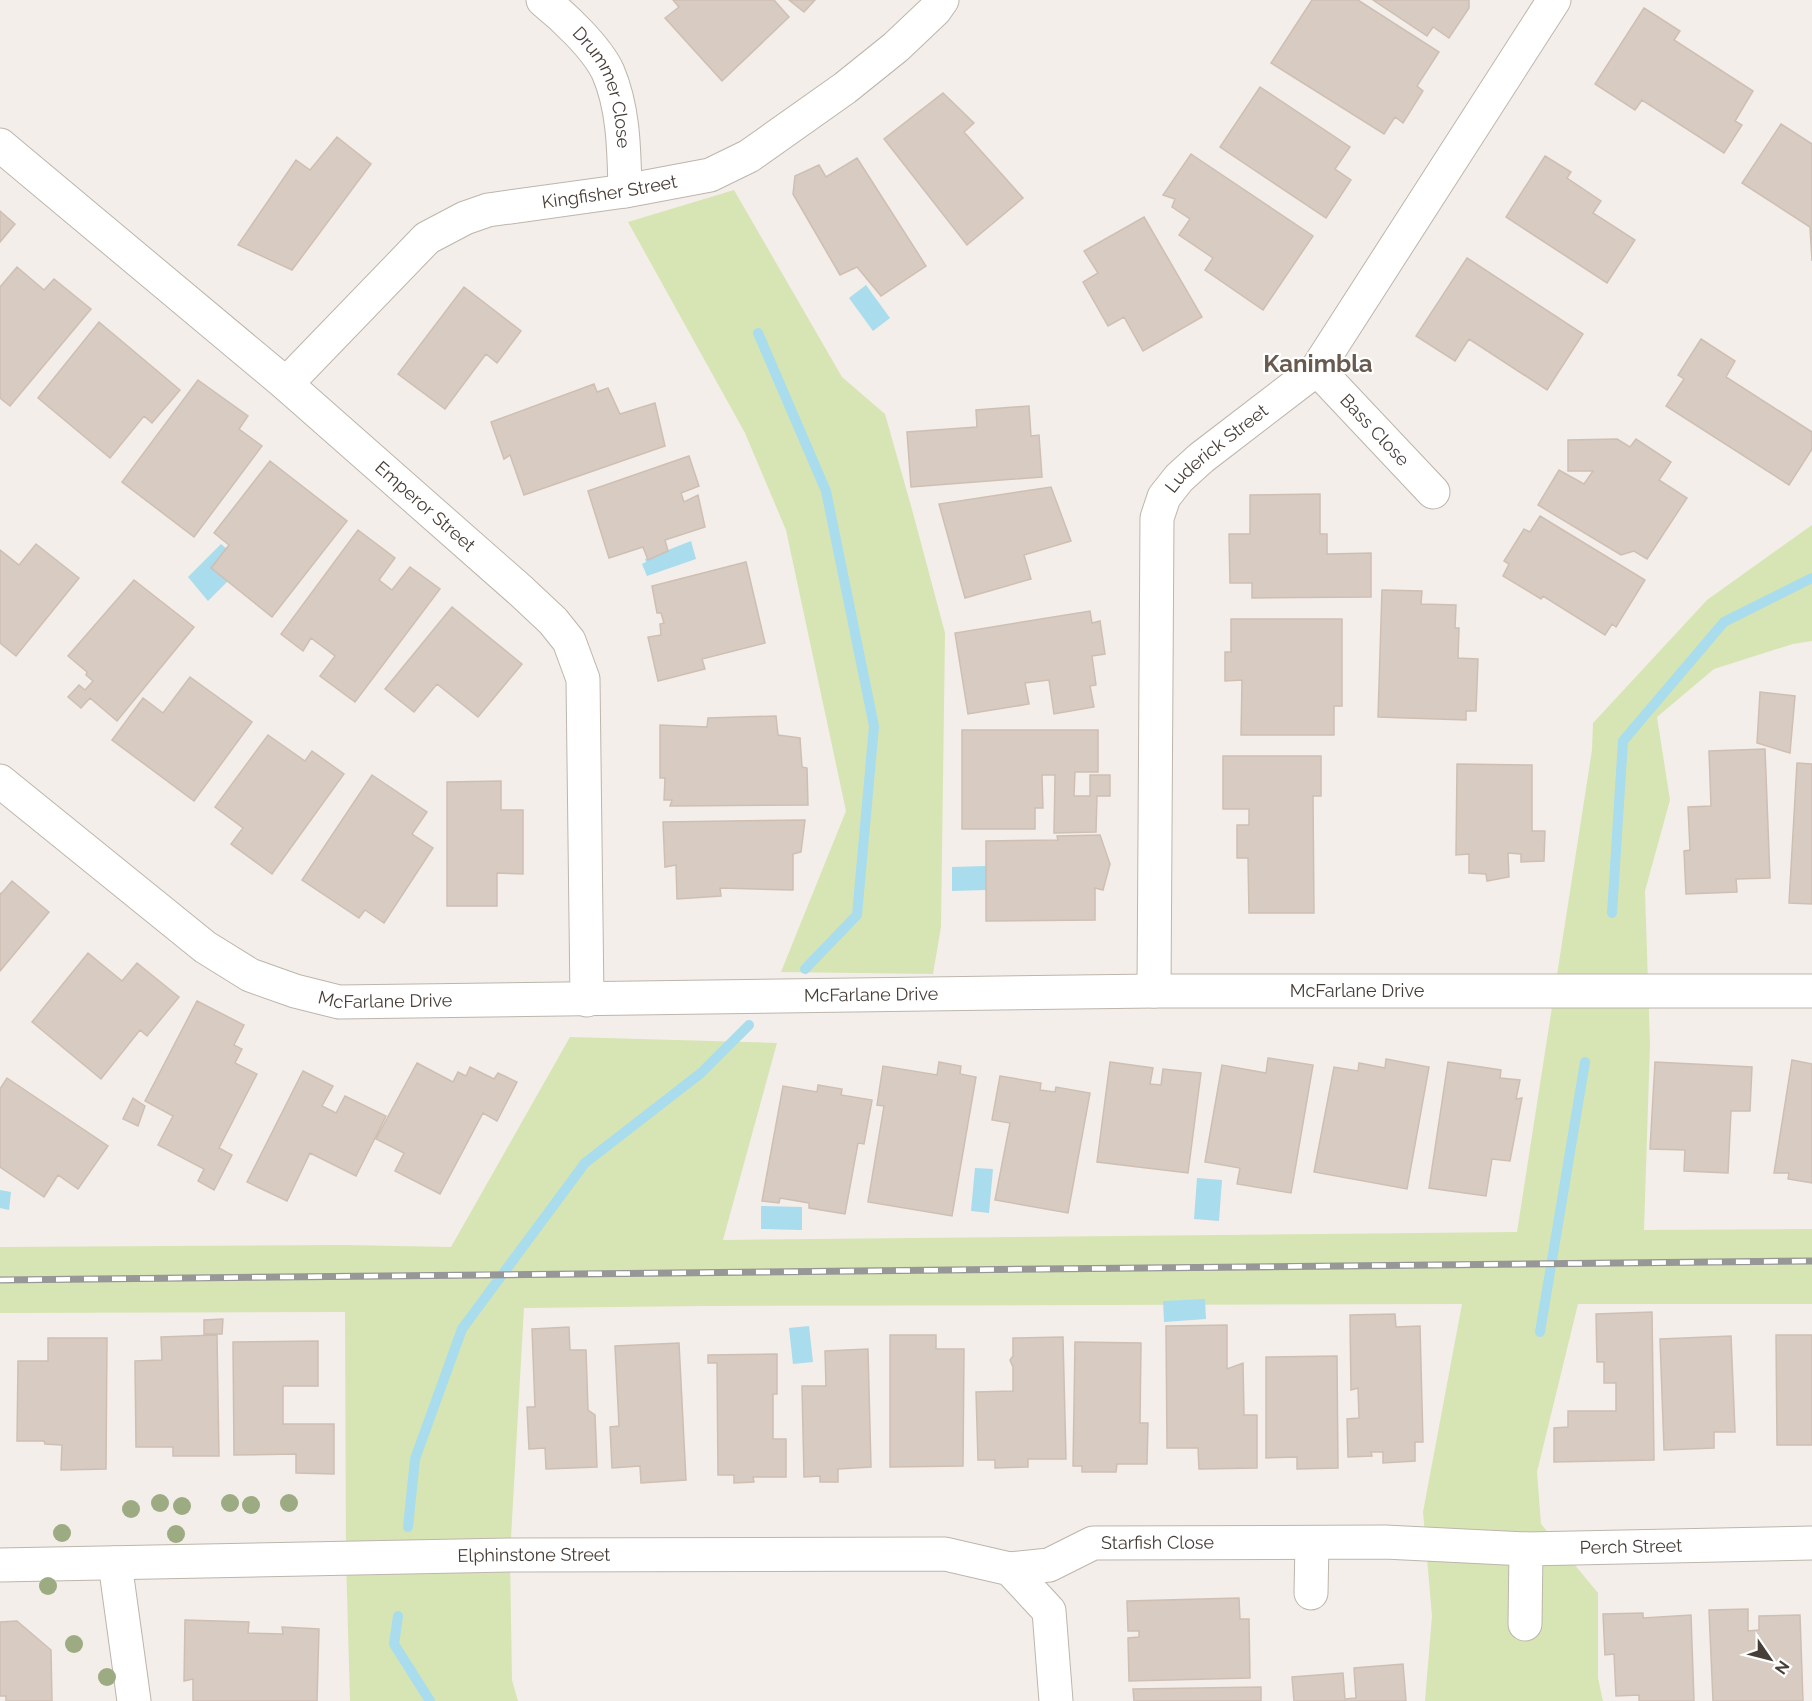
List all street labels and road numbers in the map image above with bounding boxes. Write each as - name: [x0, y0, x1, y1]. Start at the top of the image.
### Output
- street label: Drummer Close: [569, 22, 635, 149]
- street label: Kingfisher Street: [540, 170, 679, 212]
- street label: Bass Close: [1336, 389, 1414, 470]
- street label: Luderick Street: [1160, 400, 1272, 497]
- street label: Emperor Street: [371, 456, 480, 556]
- street label: McFarlane Drive: [1290, 980, 1425, 1001]
- street label: McFarlane Drive: [804, 983, 939, 1006]
- street label: McFarlane Drive: [316, 986, 453, 1013]
- street label: Starfish Close: [1101, 1532, 1215, 1553]
- street label: Perch Street: [1579, 1535, 1682, 1558]
- street label: Elphinstone Street: [457, 1544, 610, 1566]

